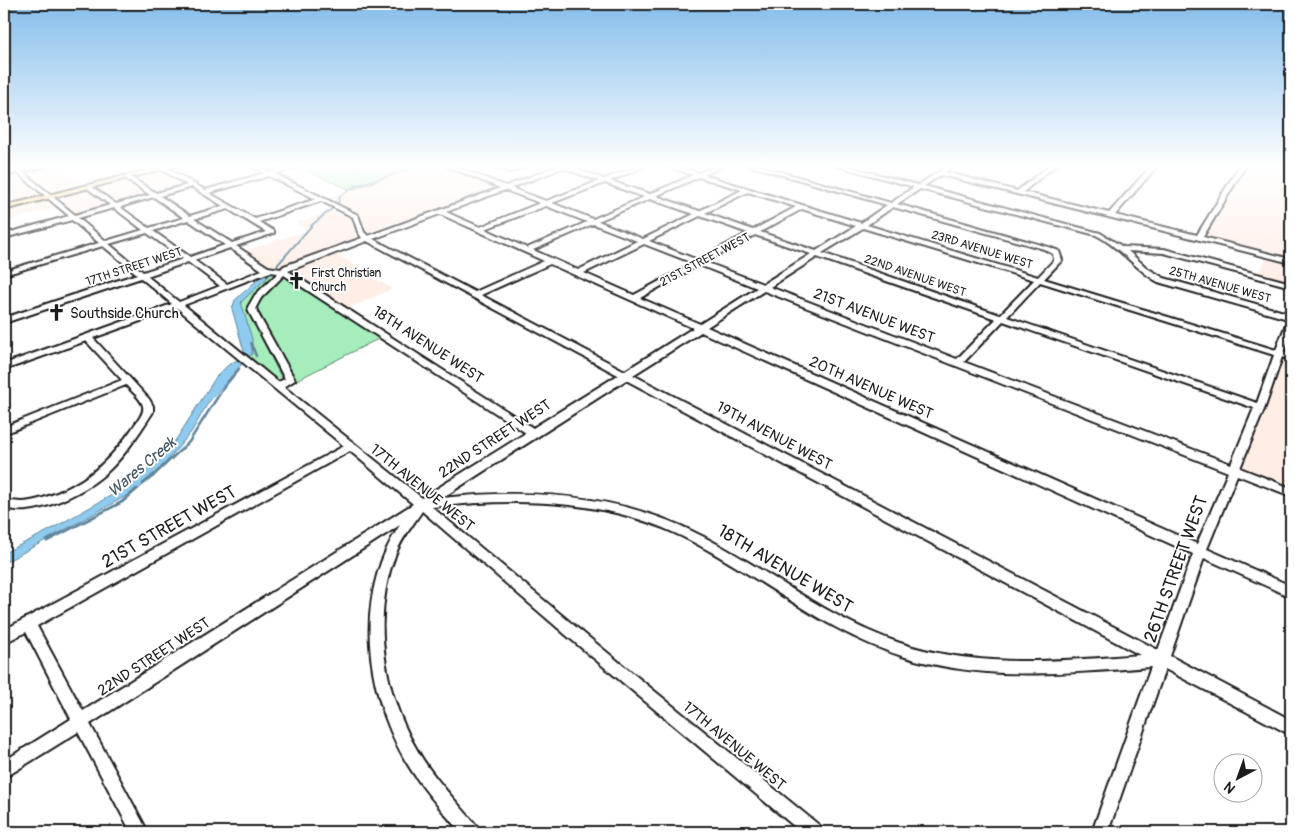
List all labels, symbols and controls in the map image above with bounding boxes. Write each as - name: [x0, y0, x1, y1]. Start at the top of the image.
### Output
- street label: 23RD AVENUE WEST: [930, 227, 1035, 273]
- street label: 21ST STREET WEST: [657, 230, 753, 290]
- street label: 17TH STREET WEST: [84, 244, 184, 290]
- street label: 22ND AVENUE WEST: [862, 252, 968, 301]
- street label: 25TH AVENUE WEST: [1167, 263, 1273, 307]
- place label: First Christian Church: [311, 266, 381, 295]
- church icon: First Christian Church: [287, 270, 307, 290]
- street label: 21ST AVENUE WEST: [811, 284, 937, 348]
- street label: 18TH AVENUE WEST: [369, 302, 487, 388]
- church icon: Southside Church: [46, 303, 66, 323]
- place label: Southside Church: [70, 304, 179, 323]
- street label: 20TH AVENUE WEST: [806, 352, 936, 424]
- street label: 22ND STREET WEST: [435, 396, 555, 482]
- street label: 19TH AVENUE WEST: [713, 397, 835, 475]
- water label: Wares Creek: [104, 432, 181, 501]
- street label: 17TH AVENUE WEST: [366, 440, 478, 536]
- street label: 21ST STREET WEST: [98, 481, 240, 573]
- street label: 26TH STREET WEST: [1139, 492, 1213, 646]
- street label: 18TH AVENUE WEST: [713, 520, 857, 618]
- street label: 22ND STREET WEST: [94, 614, 214, 700]
- street label: 17TH AVENUE WEST: [679, 697, 789, 795]
- north arrow: [1212, 754, 1262, 804]
- text: N: [1221, 778, 1239, 797]

